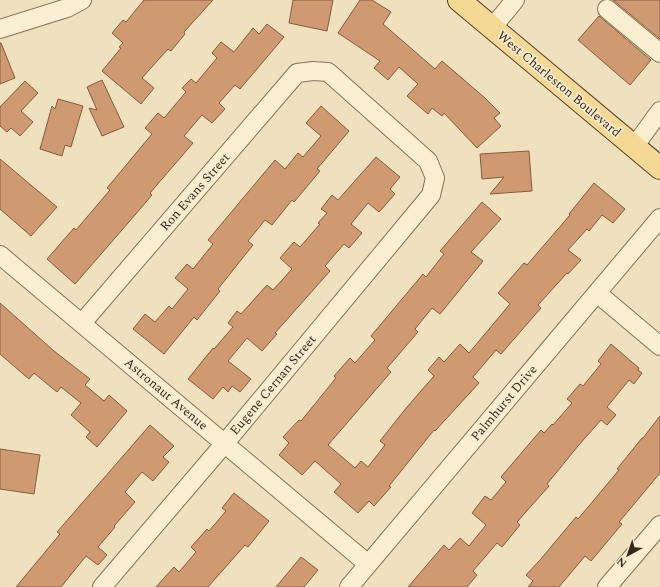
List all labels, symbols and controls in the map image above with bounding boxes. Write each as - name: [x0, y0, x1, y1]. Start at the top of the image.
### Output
- street label: West Charleston Boulevard: [493, 26, 625, 142]
- street label: Ron Evans Street: [155, 148, 235, 236]
- street label: Eugene Cernan Street: [225, 330, 321, 440]
- street label: Astronaut Avenue: [120, 353, 212, 435]
- street label: Palmhurst Drive: [466, 360, 542, 446]
- north arrow: [608, 535, 648, 575]
- text: N: [613, 553, 631, 572]

